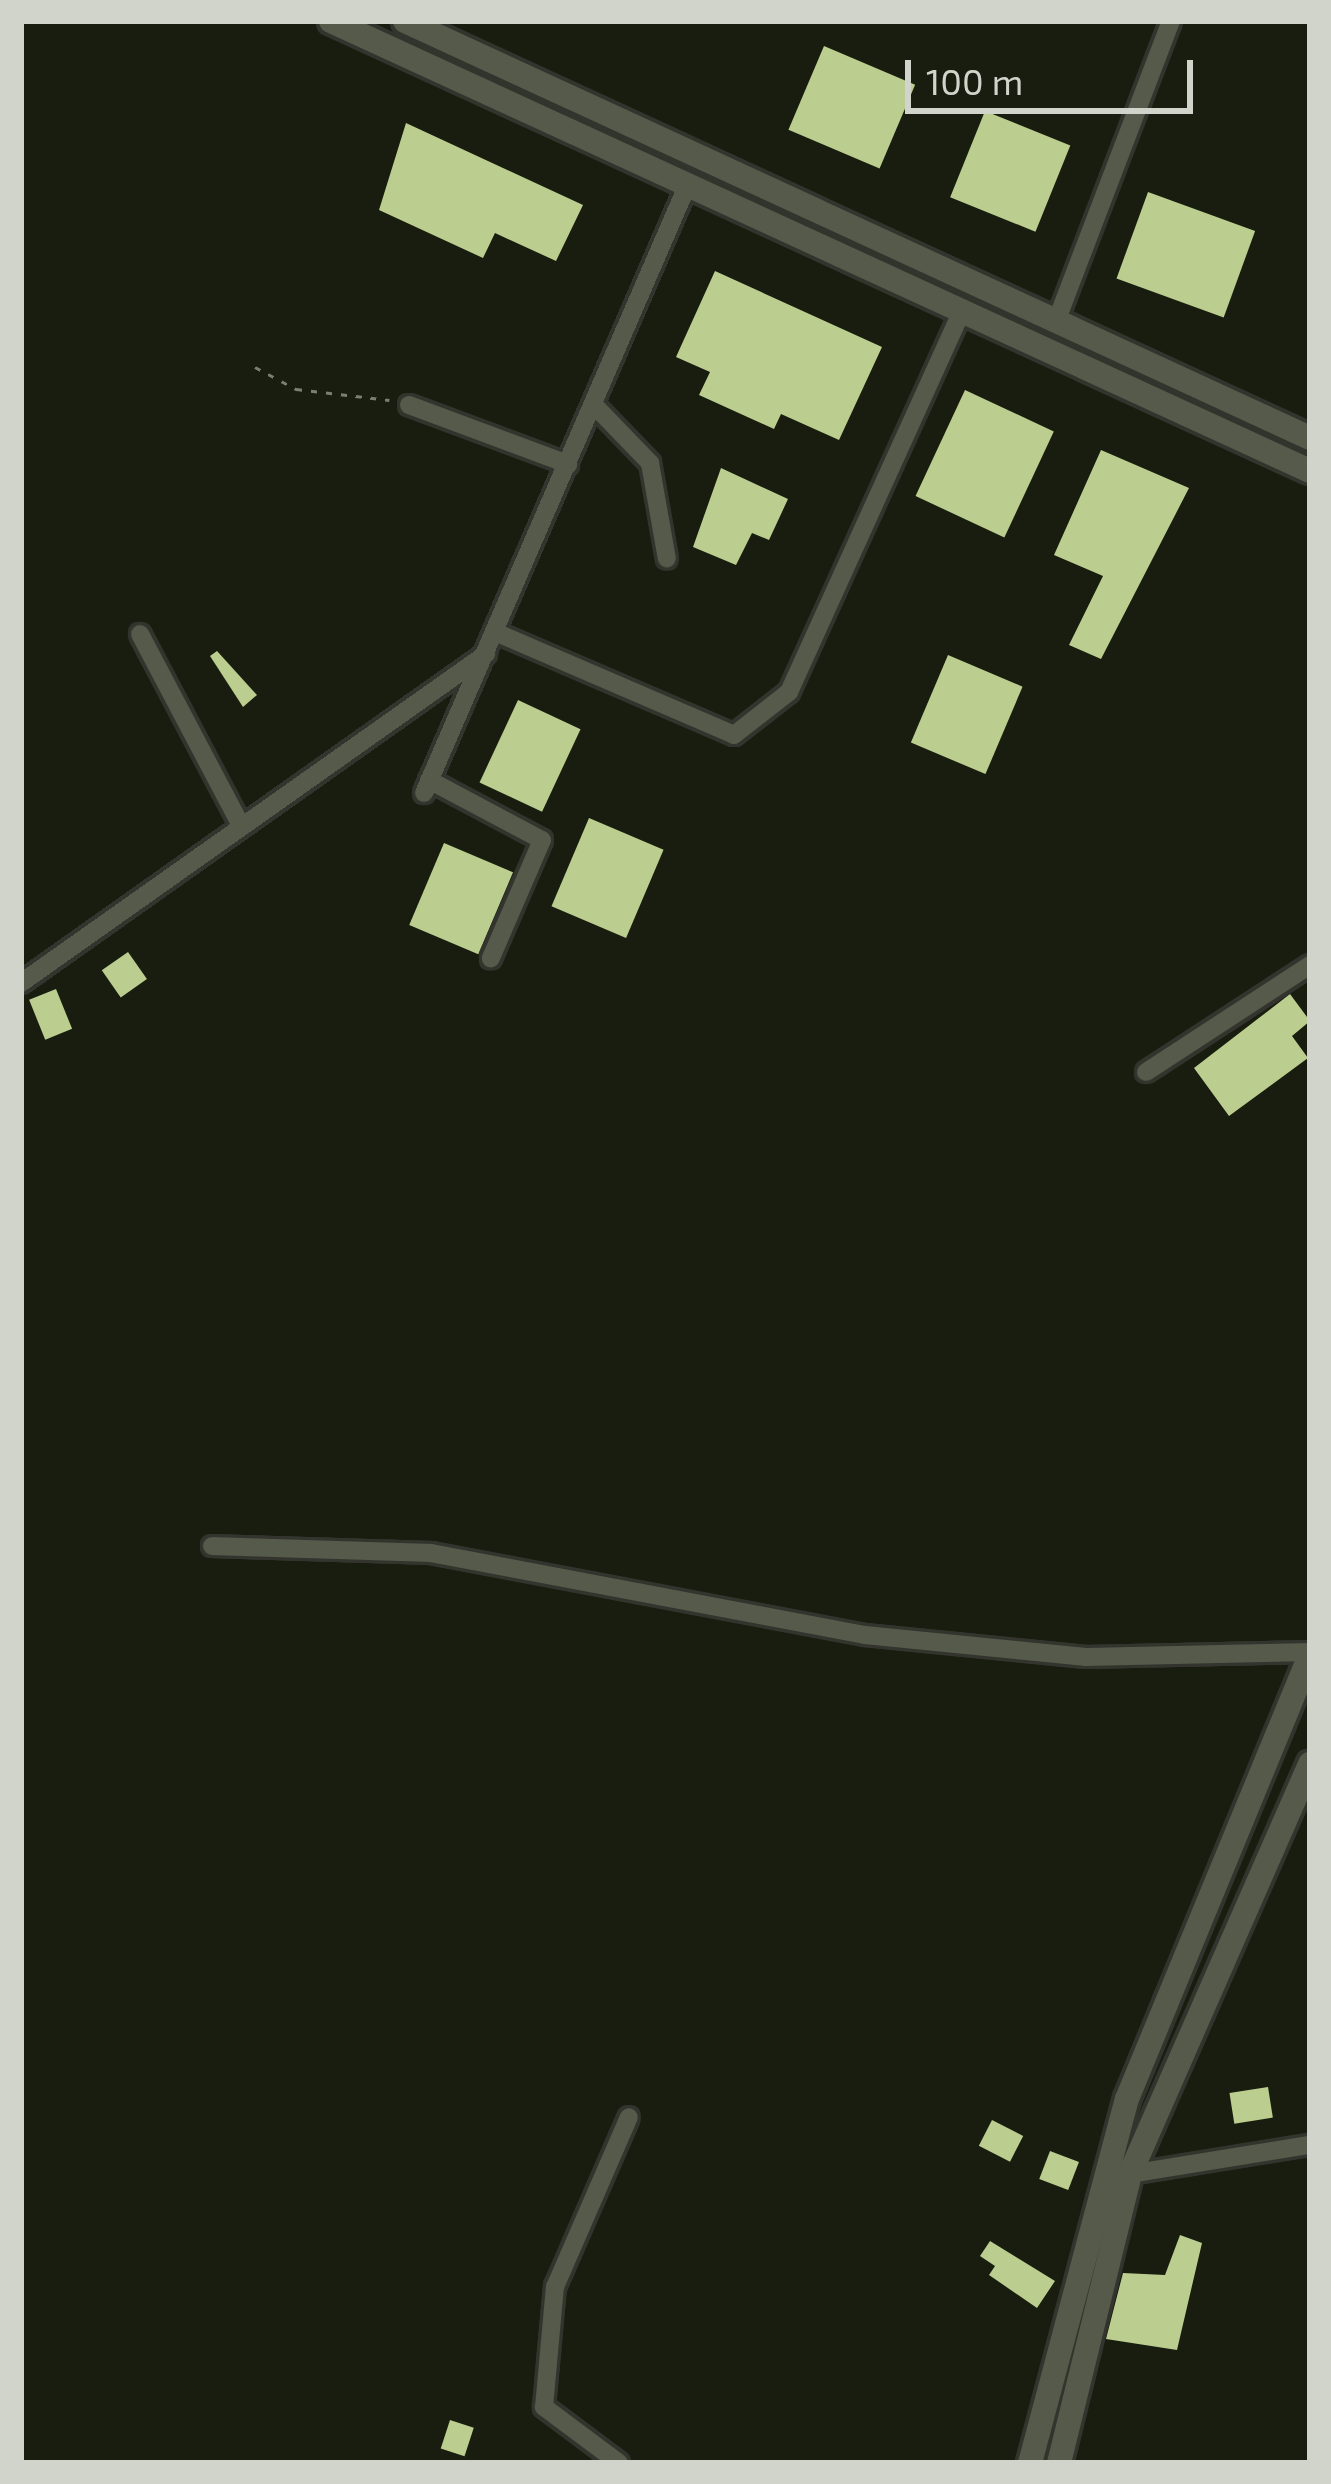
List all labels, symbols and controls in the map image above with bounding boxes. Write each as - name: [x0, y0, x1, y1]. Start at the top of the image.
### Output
- scale bar: [911, 36, 1199, 110]
- text: 100 m: [926, 59, 1023, 102]

